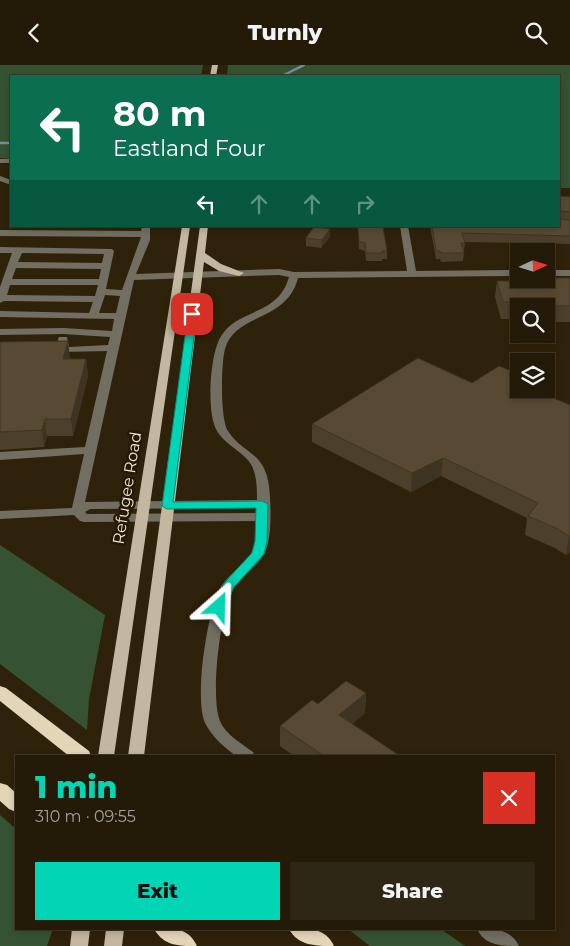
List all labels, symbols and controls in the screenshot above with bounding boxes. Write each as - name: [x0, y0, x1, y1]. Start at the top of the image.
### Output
- icon: back: [20, 19, 48, 47]
- text: Turnly: [248, 19, 322, 46]
- icon: search: [522, 19, 550, 47]
- text: 80 m: [113, 92, 207, 135]
- icon: left: [30, 95, 95, 160]
- text: Eastland Four: [113, 135, 266, 162]
- icon: left: [192, 190, 220, 218]
- icon: ahead: [245, 190, 273, 218]
- icon: ahead: [298, 190, 326, 218]
- icon: right: [351, 190, 379, 218]
- north arrow: [510, 243, 555, 287]
- map controls: [510, 243, 555, 398]
- pin: [171, 293, 213, 335]
- button: search: [510, 298, 555, 343]
- icon: arrive: [178, 300, 206, 328]
- button: layers: [510, 353, 555, 398]
- street label: Refugee Road: [109, 430, 145, 546]
- position arrow: [192, 580, 244, 632]
- text: 1 min: [35, 769, 118, 806]
- button: close: [483, 772, 535, 824]
- text: 310 m · 09:55: [35, 807, 136, 826]
- button: Exit: [35, 862, 280, 920]
- button: Share: [290, 862, 535, 920]

